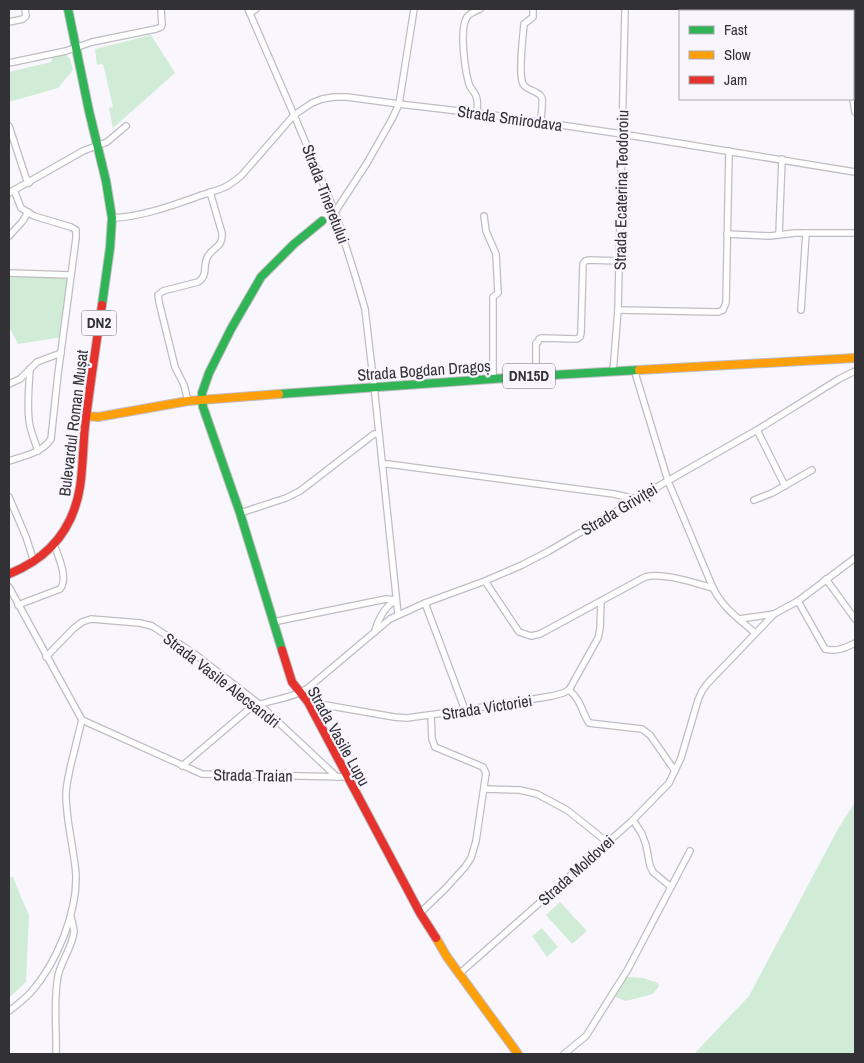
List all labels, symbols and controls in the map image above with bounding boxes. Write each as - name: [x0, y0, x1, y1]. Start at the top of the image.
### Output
- legend: [679, 10, 854, 100]
- text: Fast: [724, 19, 748, 40]
- text: Slow: [724, 44, 751, 65]
- text: Jam: [724, 69, 747, 90]
- street label: Strada Smirodava: [456, 100, 565, 136]
- street label: Strada Ecaterina Teodoroiu: [609, 110, 633, 270]
- street label: Strada Tineretului: [297, 141, 355, 247]
- road number: DN2: [82, 310, 116, 336]
- street label: Bulevardul Roman Mușat: [53, 348, 93, 497]
- street label: Strada Bogdan Dragoș: [357, 354, 491, 386]
- road number: DN15D: [503, 364, 555, 388]
- street label: Strada Griviței: [577, 478, 661, 540]
- street label: Strada Vasile Alecsandri: [159, 627, 285, 733]
- street label: Strada Vasile Lupu: [303, 682, 375, 790]
- street label: Strada Victoriei: [440, 689, 534, 725]
- street label: Strada Traian: [213, 763, 293, 787]
- street label: Strada Moldovei: [533, 830, 619, 910]

